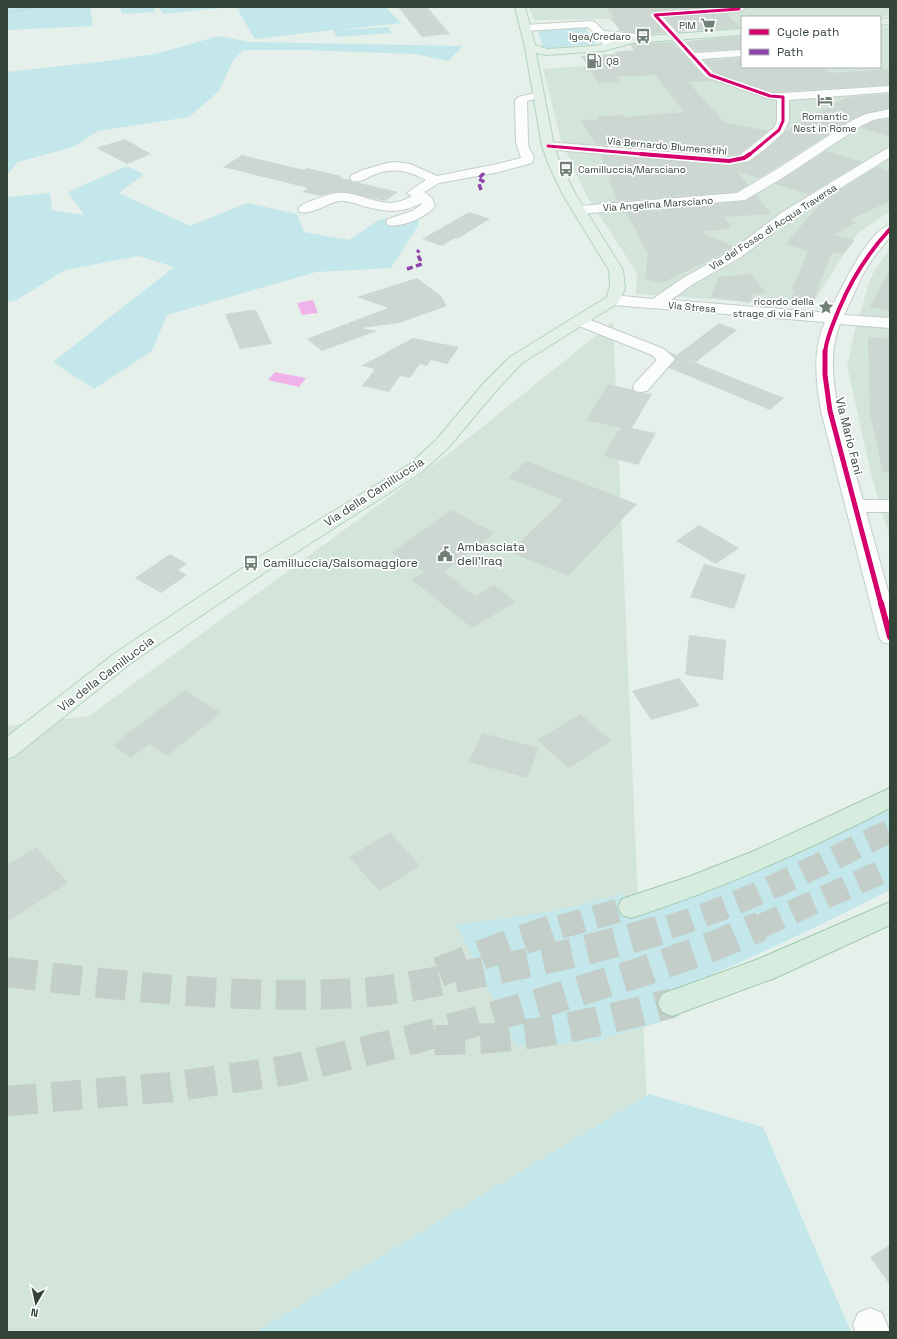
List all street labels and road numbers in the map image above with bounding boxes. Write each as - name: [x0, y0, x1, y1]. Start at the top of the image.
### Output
- street label: Via Bernardo Blumenstihl: [606, 134, 728, 158]
- street label: Via del Fosso di Acqua Traversa: [707, 181, 839, 273]
- street label: Via Angelina Marsciano: [602, 194, 714, 214]
- street label: Via Stresa: [667, 298, 717, 316]
- street label: Via Mario Fani: [832, 396, 866, 476]
- street label: Via della Camilluccia: [321, 454, 427, 530]
- street label: Via della Camilluccia: [55, 633, 157, 715]

